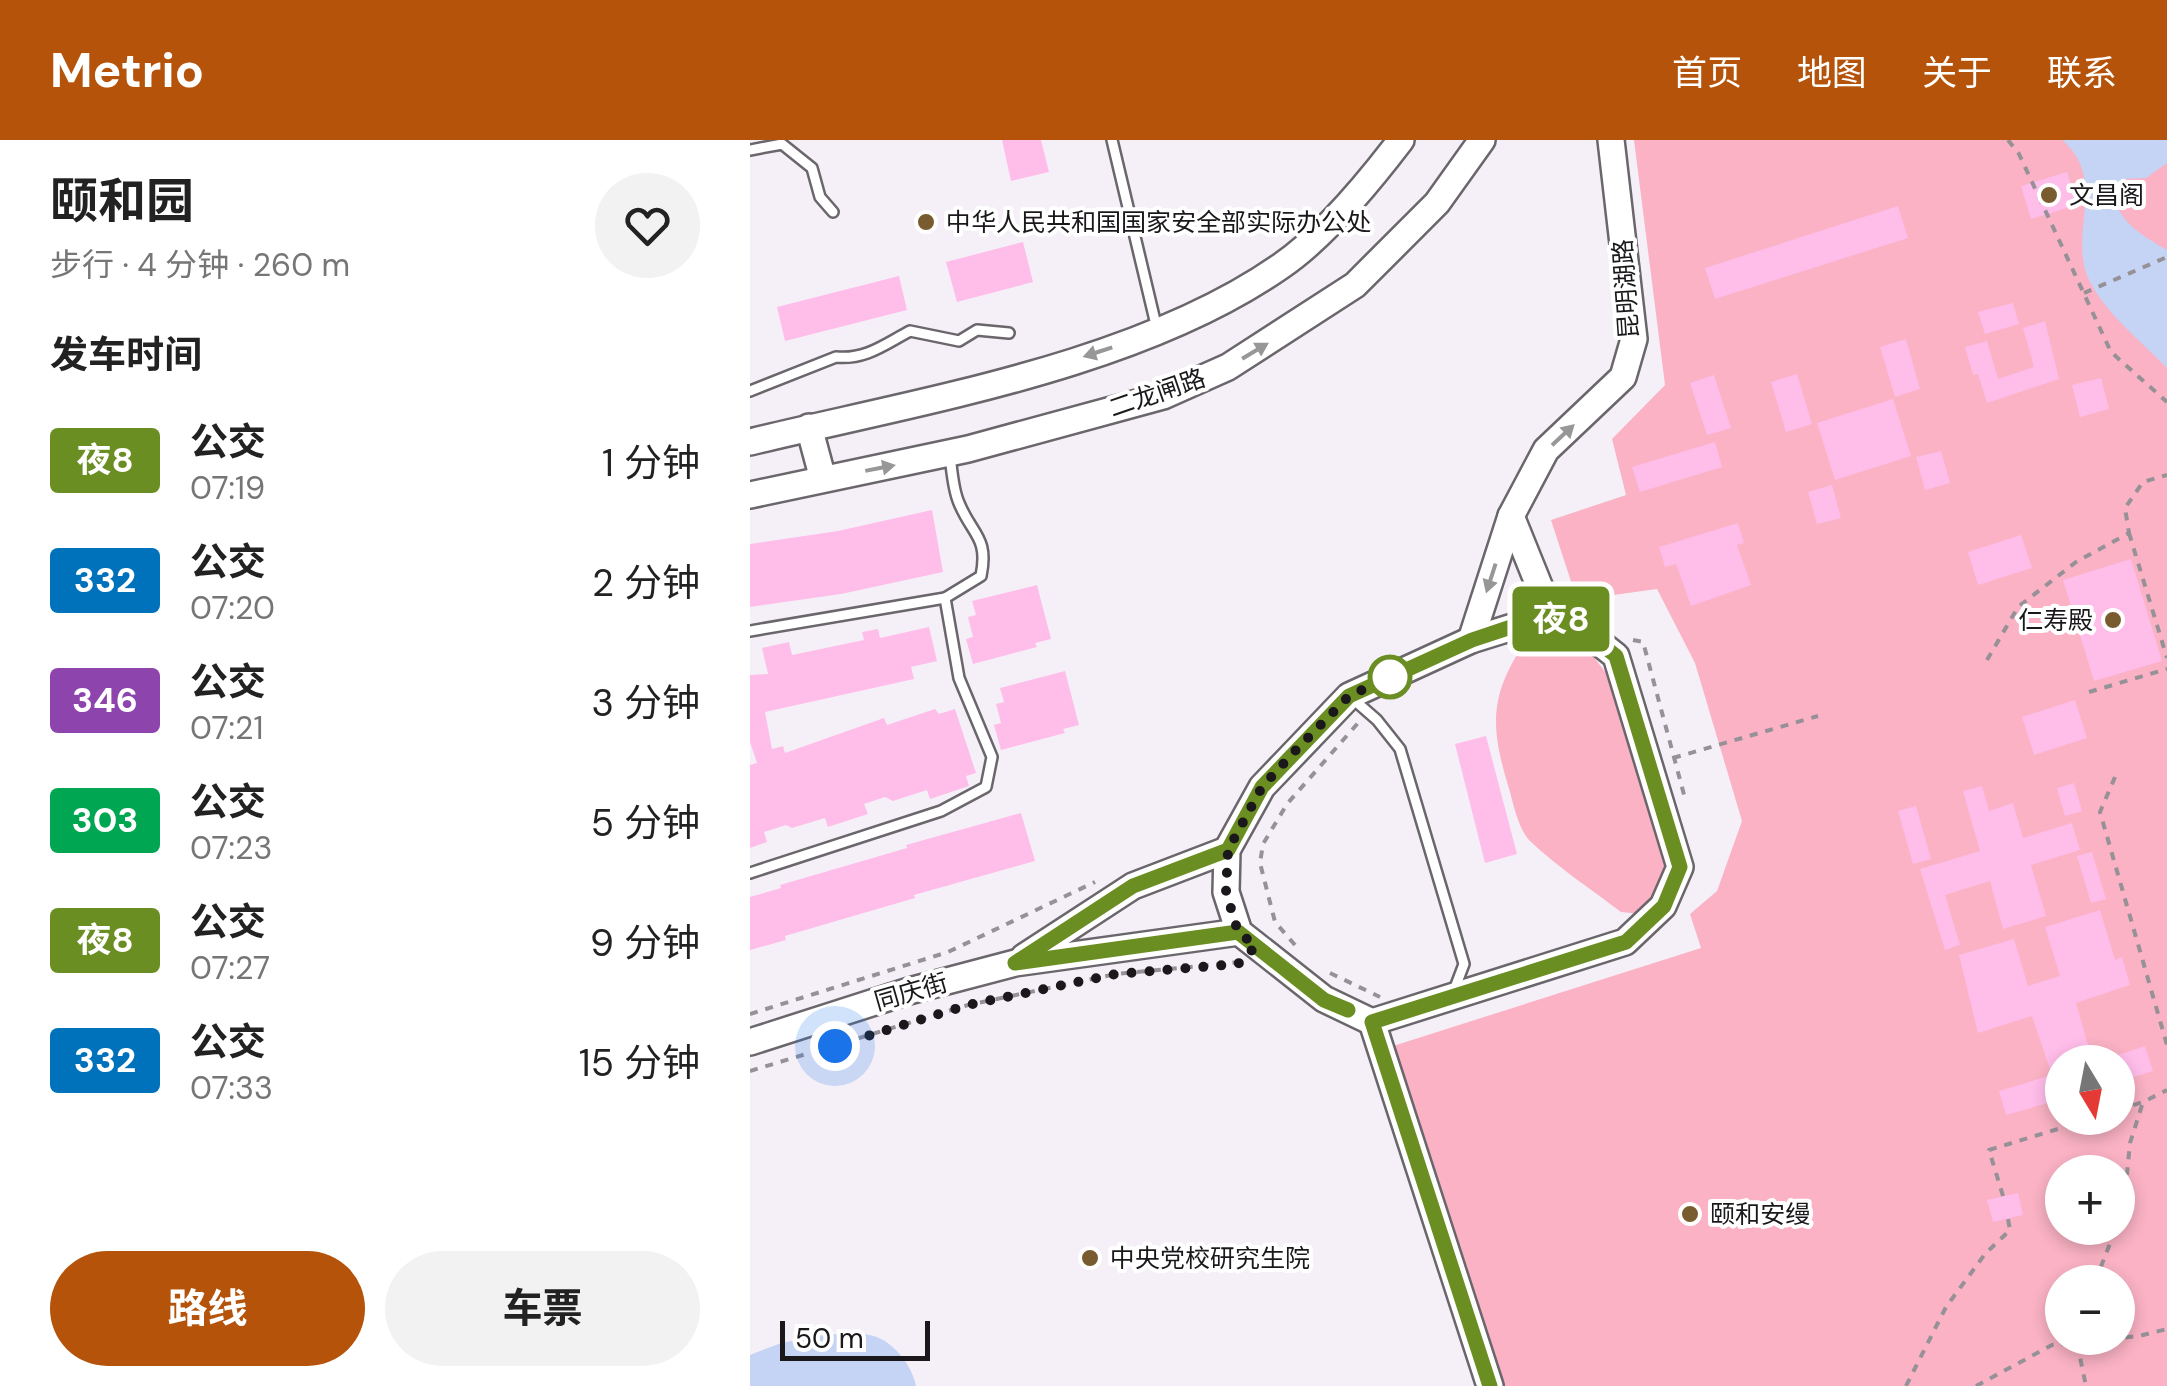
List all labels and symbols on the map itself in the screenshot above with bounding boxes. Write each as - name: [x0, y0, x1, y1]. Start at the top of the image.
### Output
- place label: 文昌阁: [2069, 179, 2144, 212]
- marker: 文昌阁: [2038, 184, 2060, 206]
- place label: 中华人民共和国国家安全部实际办公处: [946, 206, 1371, 239]
- marker: 中华人民共和国国家安全部实际办公处: [915, 211, 937, 233]
- street label: 昆明湖路: [1606, 238, 1646, 340]
- one-way arrow: [1241, 343, 1269, 360]
- one-way arrow: [1083, 345, 1113, 360]
- street label: 二龙闸路: [1104, 361, 1210, 425]
- one-way arrow: [1550, 424, 1574, 447]
- one-way arrow: [864, 459, 895, 475]
- one-way arrow: [1483, 563, 1498, 593]
- line badge: 夜8: [1516, 586, 1606, 652]
- place label: 仁寿殿: [2018, 604, 2093, 637]
- marker: 仁寿殿: [2102, 609, 2124, 631]
- unlabelled marker: [1369, 656, 1411, 698]
- street label: 同庆街: [870, 966, 952, 1018]
- your location: [810, 1021, 860, 1071]
- north arrow: [2045, 1045, 2135, 1135]
- place label: 颐和安缦: [1710, 1198, 1810, 1231]
- marker: 颐和安缦: [1679, 1203, 1701, 1225]
- place label: 中央党校研究生院: [1110, 1242, 1310, 1275]
- marker: 中央党校研究生院: [1079, 1247, 1101, 1269]
- scale bar: [780, 1316, 930, 1360]

